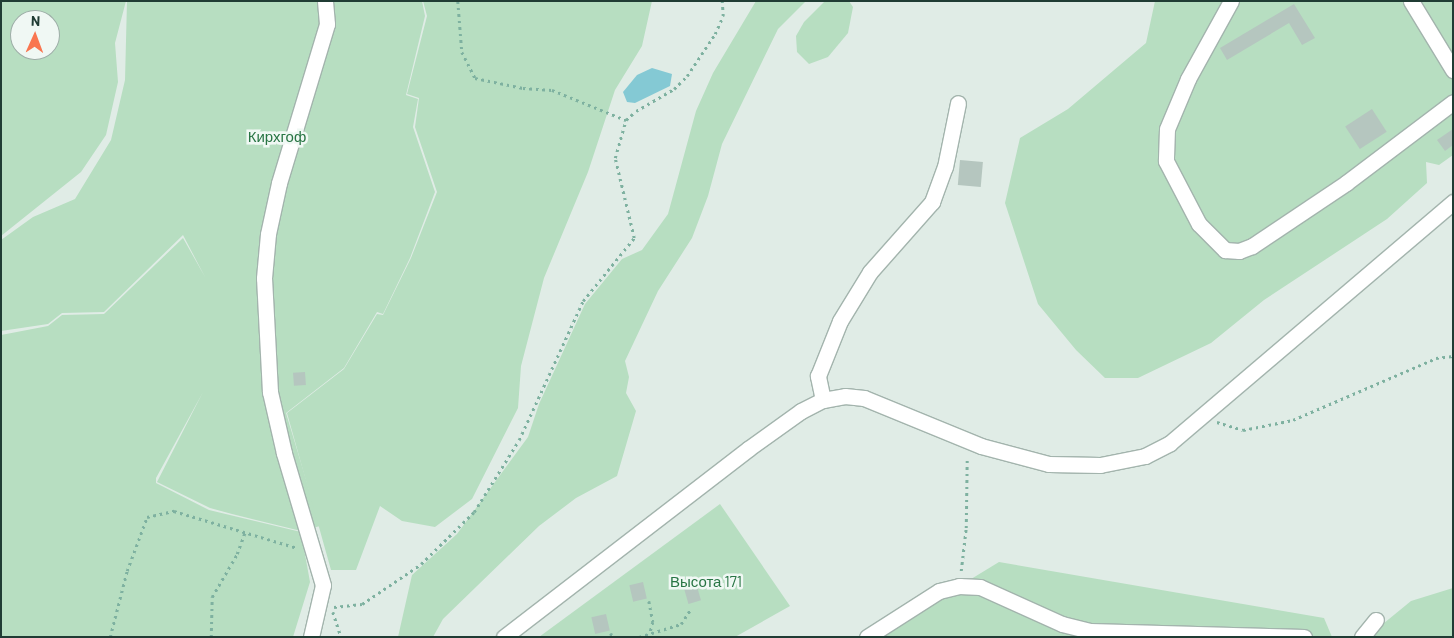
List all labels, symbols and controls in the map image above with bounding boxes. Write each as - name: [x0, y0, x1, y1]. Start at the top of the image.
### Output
- north arrow: [10, 10, 60, 60]
- text: N: [31, 12, 40, 29]
- park label: Кирхгоф: [248, 128, 306, 146]
- park label: Высота 171: [670, 573, 742, 591]

